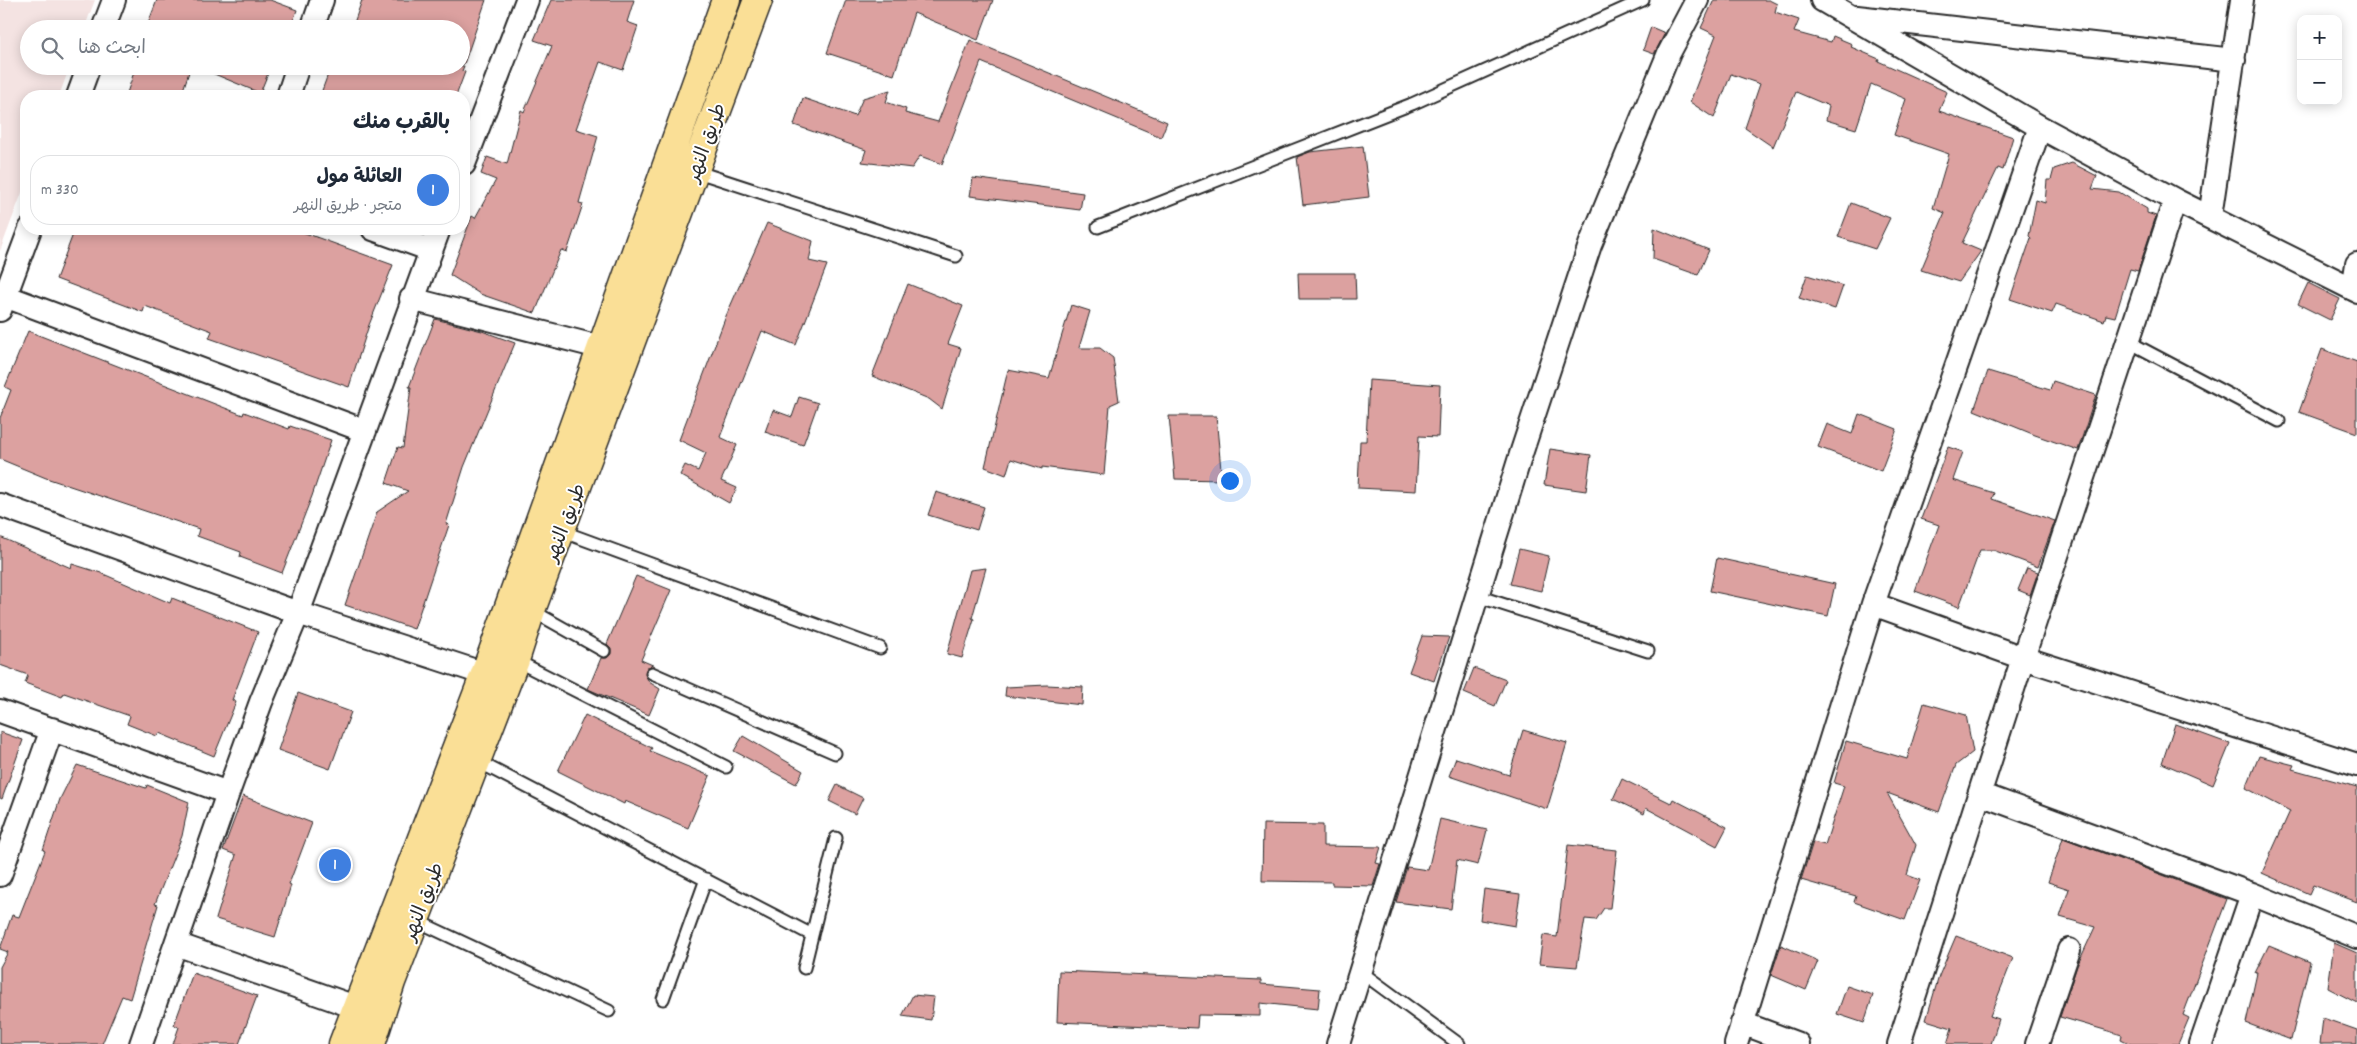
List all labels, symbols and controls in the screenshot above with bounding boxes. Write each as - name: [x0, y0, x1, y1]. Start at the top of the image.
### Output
- map controls: [2297, 15, 2342, 105]
- button: +: [2297, 15, 2342, 60]
- search box: [20, 20, 470, 75]
- icon: search: [38, 34, 66, 62]
- text: ابحث هنا: [78, 36, 146, 63]
- button: −: [2297, 60, 2342, 105]
- street label: طريق النهر: [680, 100, 735, 188]
- text: بالقرب منك: [353, 109, 450, 139]
- text: العائلة مول: [316, 165, 402, 192]
- text: 330 m: [41, 179, 79, 202]
- text: 1: [431, 179, 435, 202]
- text: متجر · طريق النهر: [294, 195, 402, 218]
- your location: [1217, 468, 1243, 494]
- street label: طريق النهر: [538, 480, 595, 568]
- pin: 1: [319, 846, 351, 884]
- street label: طريق النهر: [396, 859, 453, 947]

